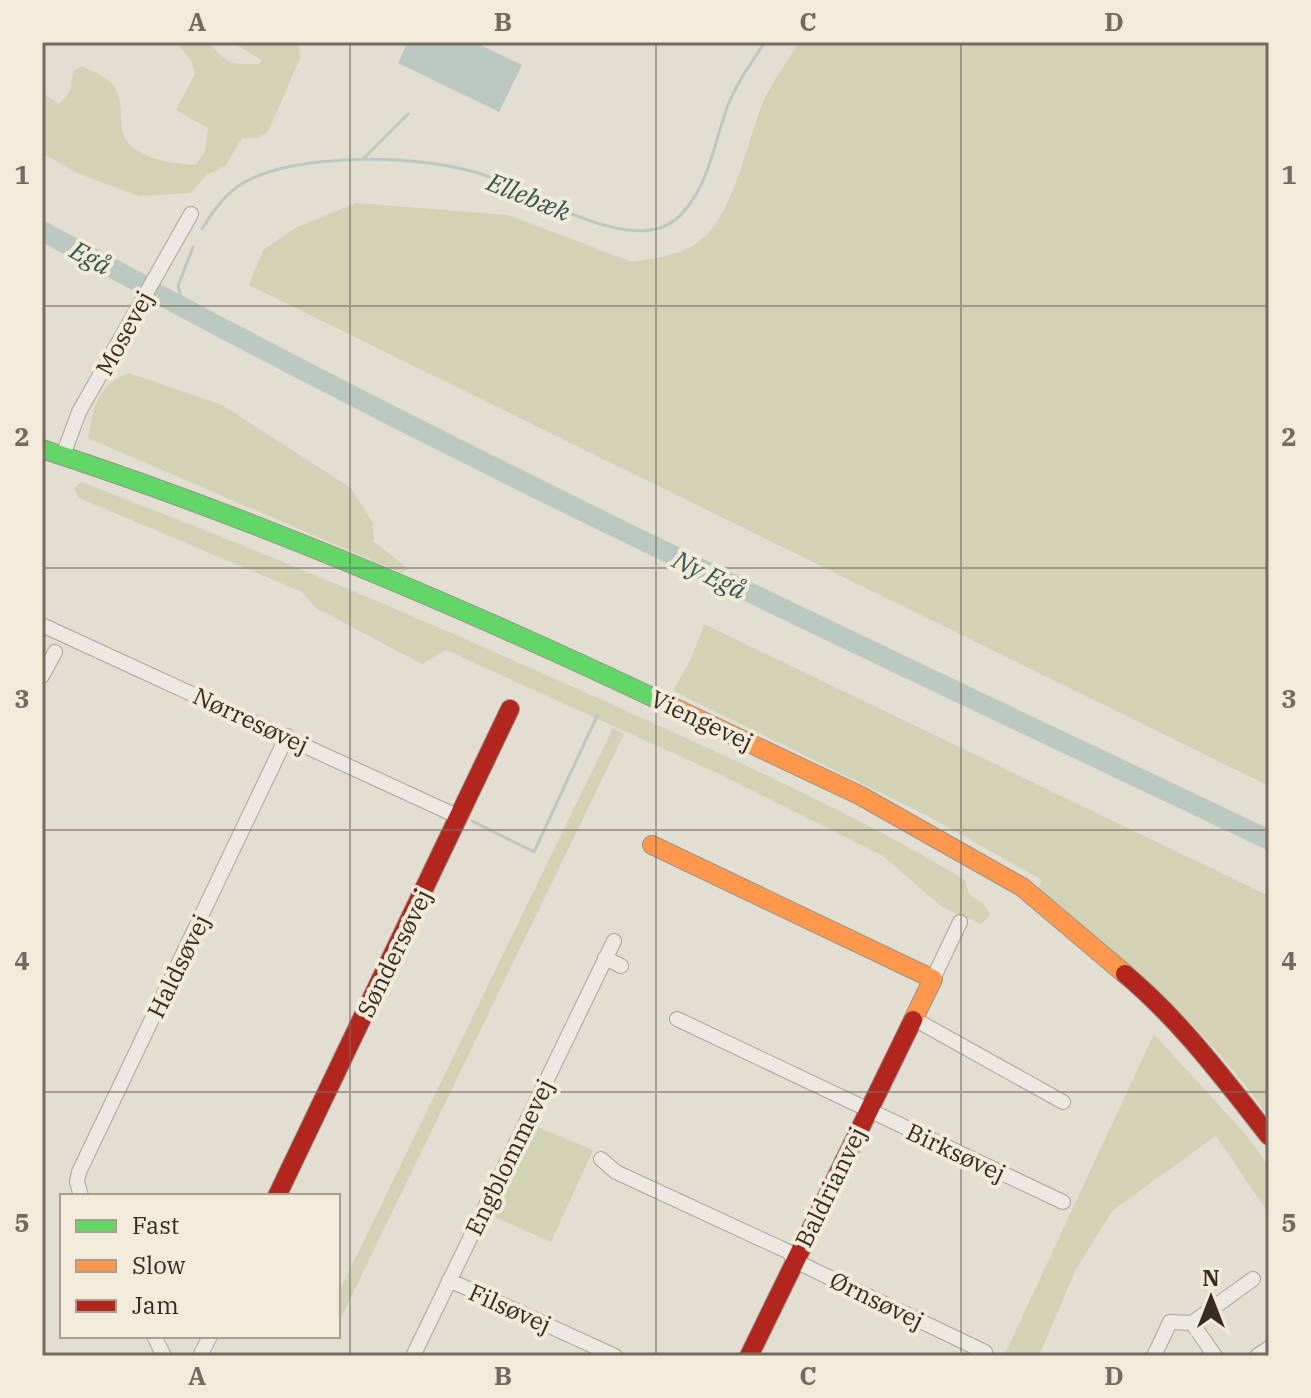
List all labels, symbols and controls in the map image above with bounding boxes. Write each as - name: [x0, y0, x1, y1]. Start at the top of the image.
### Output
- text: A: [188, 4, 206, 38]
- text: B: [494, 4, 512, 38]
- text: C: [799, 4, 817, 38]
- text: D: [1104, 4, 1124, 38]
- text: 1: [14, 157, 30, 191]
- text: 1: [1281, 157, 1297, 191]
- water label: Ellebæk: [481, 164, 576, 228]
- water label: Egå: [64, 232, 117, 282]
- street label: Mosevej: [88, 285, 160, 381]
- text: 2: [14, 419, 30, 453]
- text: 2: [1281, 419, 1297, 453]
- water label: Ny Egå: [667, 541, 752, 606]
- street label: Nørresøvej: [188, 679, 314, 761]
- text: 3: [14, 681, 30, 715]
- text: 3: [1281, 681, 1297, 715]
- street label: Viengevej: [646, 682, 758, 758]
- street label: Søndersøvej: [349, 884, 439, 1022]
- street label: Haldsøvej: [139, 909, 217, 1023]
- text: 4: [14, 943, 30, 977]
- text: 4: [1281, 943, 1297, 977]
- street label: Engblommevej: [457, 1074, 561, 1240]
- street label: Birksøvej: [901, 1115, 1011, 1189]
- street label: Baldrianvej: [787, 1122, 873, 1252]
- legend: [60, 1194, 340, 1338]
- text: 5: [14, 1205, 30, 1239]
- text: 5: [1281, 1205, 1297, 1239]
- text: Fast: [132, 1209, 179, 1241]
- text: Slow: [132, 1249, 186, 1281]
- north arrow: [1171, 1258, 1251, 1338]
- text: N: [1202, 1263, 1220, 1292]
- street label: Ørnsøvej: [825, 1264, 929, 1336]
- street label: Filsøvej: [464, 1276, 556, 1340]
- text: Jam: [132, 1289, 179, 1321]
- text: A: [188, 1358, 206, 1392]
- text: B: [494, 1358, 512, 1392]
- text: C: [799, 1358, 817, 1392]
- text: D: [1104, 1358, 1124, 1392]

